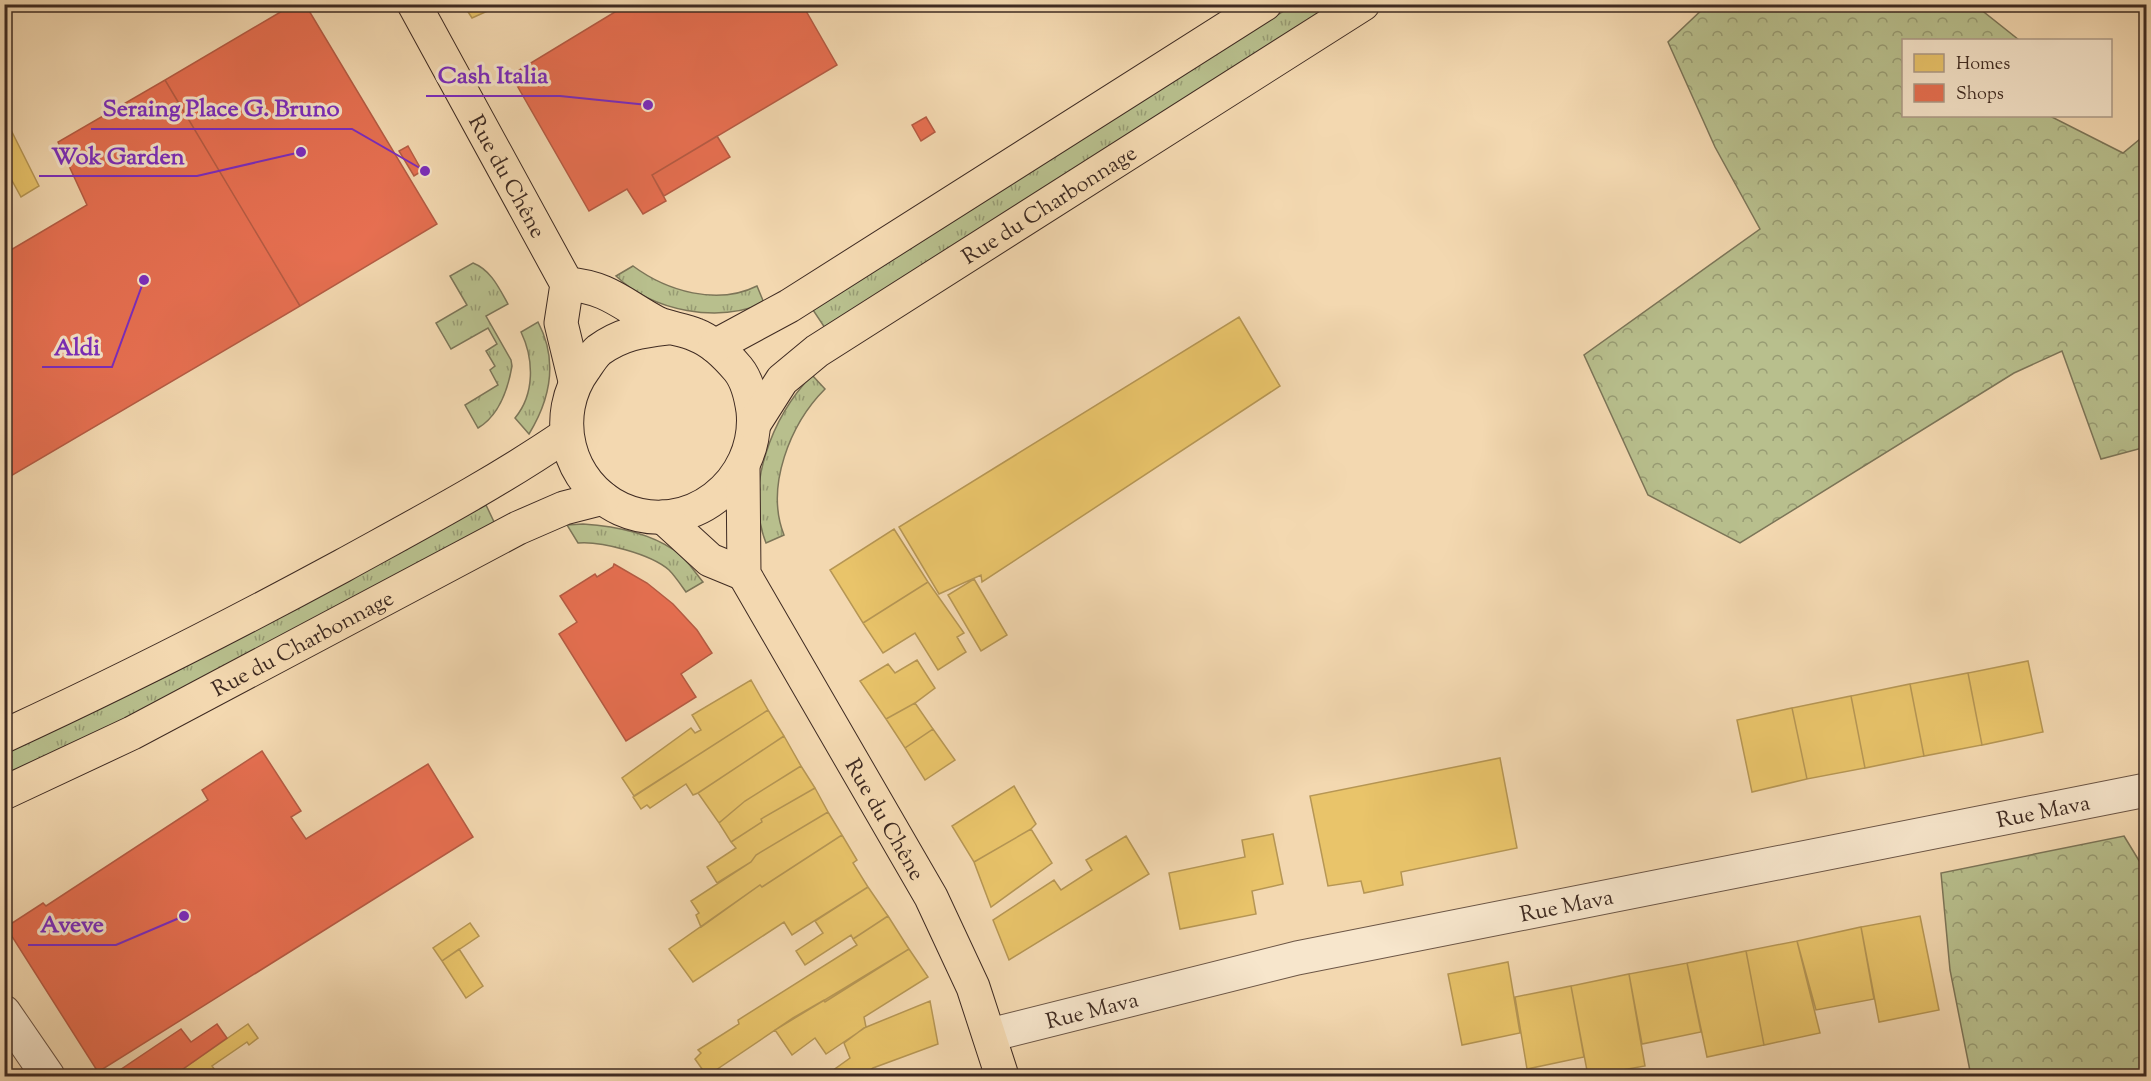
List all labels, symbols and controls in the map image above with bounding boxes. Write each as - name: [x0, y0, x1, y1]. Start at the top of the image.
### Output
- legend: [1902, 39, 2112, 117]
- text: Homes: [1956, 52, 2010, 78]
- callout: Cash Italia: [426, 54, 560, 96]
- text: Cash Italia: [438, 60, 549, 94]
- text: Shops: [1956, 82, 2004, 108]
- callout: Seraing Place G. Bruno: [91, 87, 352, 129]
- text: Seraing Place G. Bruno: [102, 93, 340, 127]
- street label: Rue du Chêne: [459, 110, 552, 245]
- callout: Wok Garden: [39, 134, 197, 176]
- street label: Rue du Charbonnage: [956, 139, 1144, 274]
- text: Wok Garden: [51, 141, 186, 175]
- callout: Aldi: [42, 325, 112, 367]
- text: Aldi: [54, 332, 100, 366]
- street label: Rue du Charbonnage: [207, 584, 400, 707]
- street label: Rue du Chêne: [835, 753, 931, 887]
- street label: Rue Mava: [1994, 788, 2093, 838]
- street label: Rue Mava: [1517, 883, 1616, 933]
- callout: Aveve: [28, 903, 116, 945]
- text: Aveve: [40, 909, 104, 943]
- street label: Rue Mava: [1043, 985, 1142, 1039]

